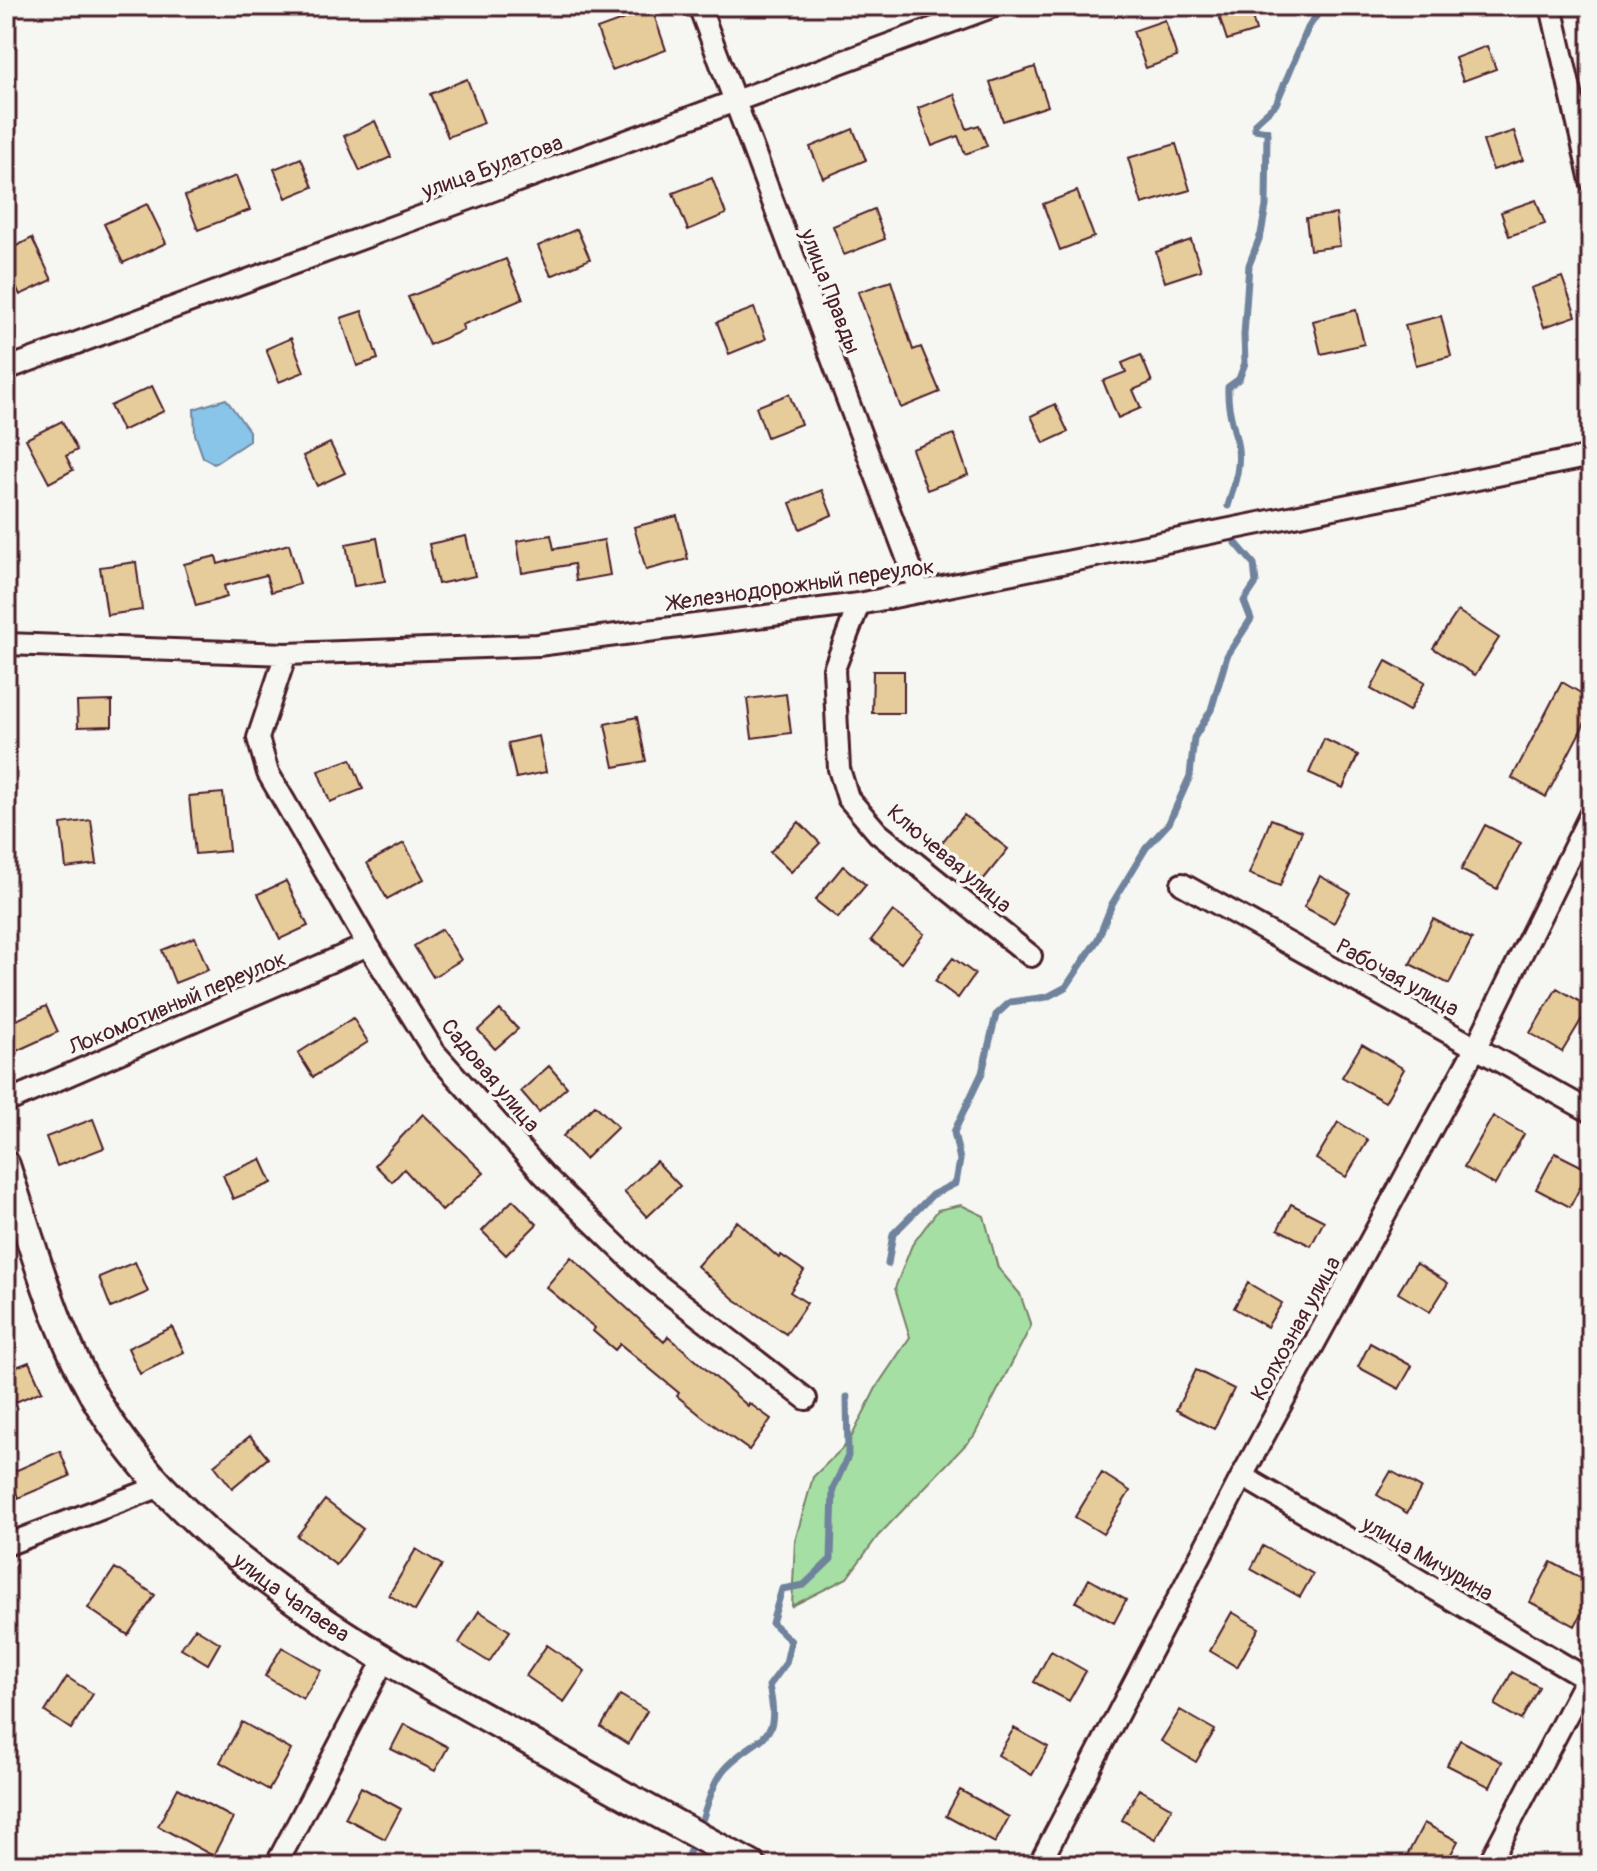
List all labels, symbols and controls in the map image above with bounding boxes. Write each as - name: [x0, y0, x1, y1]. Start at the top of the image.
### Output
- street label: улица Булатова: [417, 129, 567, 206]
- street label: улица Правды: [793, 224, 867, 358]
- street label: Железнодорожный переулок: [663, 552, 936, 618]
- street label: Ключевая улица: [881, 798, 1017, 919]
- street label: Рабочая улица: [1331, 933, 1464, 1023]
- street label: Локомотивный переулок: [63, 944, 291, 1062]
- street label: Садовая улица: [435, 1013, 546, 1138]
- street label: Колхозная улица: [1245, 1251, 1347, 1405]
- street label: улица Мичурина: [1356, 1509, 1498, 1608]
- street label: улица Чапаева: [226, 1546, 355, 1649]

